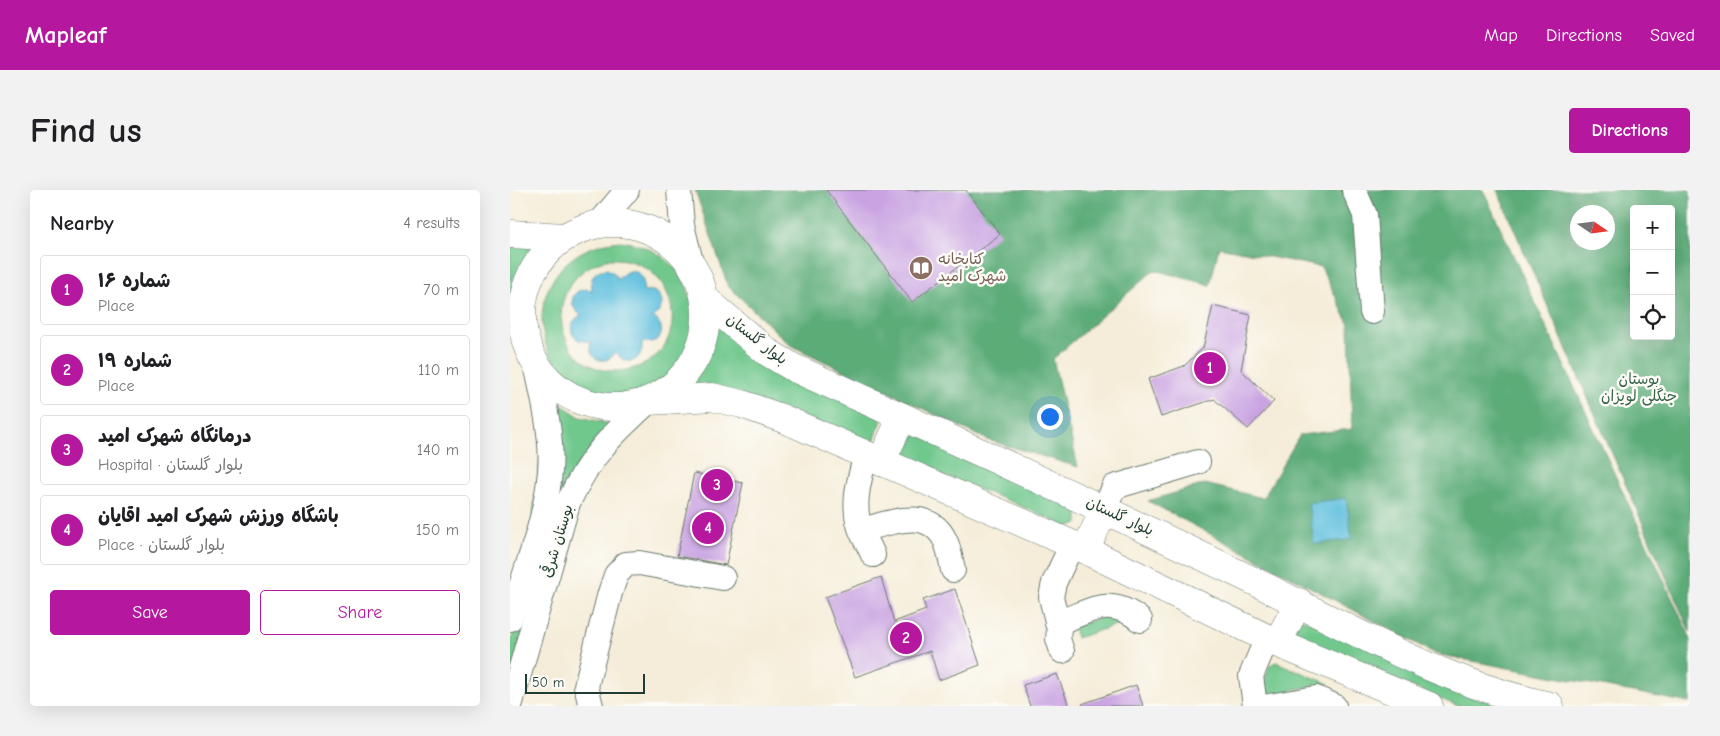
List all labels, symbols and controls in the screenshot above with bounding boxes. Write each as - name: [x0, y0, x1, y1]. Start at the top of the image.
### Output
- text: Mapleaf: [25, 21, 106, 49]
- text: Map: [1484, 25, 1518, 46]
- text: Directions: [1546, 25, 1622, 46]
- text: Saved: [1650, 25, 1695, 46]
- button: Directions: [1569, 108, 1690, 153]
- text: Find us: [30, 110, 142, 151]
- north arrow: [1570, 205, 1615, 250]
- map controls: [1630, 205, 1675, 340]
- button: +: [1630, 205, 1675, 250]
- text: Nearby: [50, 211, 114, 235]
- text: 4 results: [403, 214, 460, 232]
- place label: کتابخانه شهرک امید: [938, 250, 1006, 285]
- button: −: [1630, 250, 1675, 295]
- library icon: کتابخانه شهرک امید: [908, 255, 934, 281]
- text: شماره ۱۶: [98, 270, 170, 292]
- text: 1: [64, 281, 70, 299]
- text: 70 m: [423, 281, 459, 299]
- button: locate: [1630, 295, 1675, 340]
- text: Place: [98, 297, 134, 315]
- street label: بلوار گلستان: [723, 310, 791, 368]
- pin: 1: [1194, 349, 1226, 387]
- text: شماره ۱۹: [98, 350, 172, 372]
- text: 2: [63, 361, 71, 379]
- text: 110 m: [418, 361, 459, 379]
- park label: بوستان جنگلی لویزان: [1601, 370, 1677, 406]
- text: Place: [98, 377, 134, 395]
- your location: [1037, 404, 1063, 430]
- text: درمانگاه شهرک امید: [98, 425, 251, 447]
- text: 3: [63, 441, 71, 459]
- text: 140 m: [417, 441, 459, 459]
- text: Hospital · بلوار گلستان: [98, 456, 243, 474]
- pin: 3: [701, 466, 733, 504]
- street label: بلوار گلستان: [1083, 493, 1157, 539]
- street label: بوستان شرقی: [535, 502, 577, 580]
- text: باشگاه ورزش شهرک امید اقایان: [98, 505, 339, 527]
- pin: 4: [692, 509, 724, 547]
- text: 4: [63, 521, 71, 539]
- text: 150 m: [416, 521, 459, 539]
- text: Place · بلوار گلستان: [98, 536, 225, 554]
- button: Save: [50, 590, 250, 635]
- button: Share: [260, 590, 460, 635]
- pin: 2: [890, 619, 922, 657]
- scale bar: [525, 671, 645, 694]
- text: 50 m: [532, 674, 564, 691]

